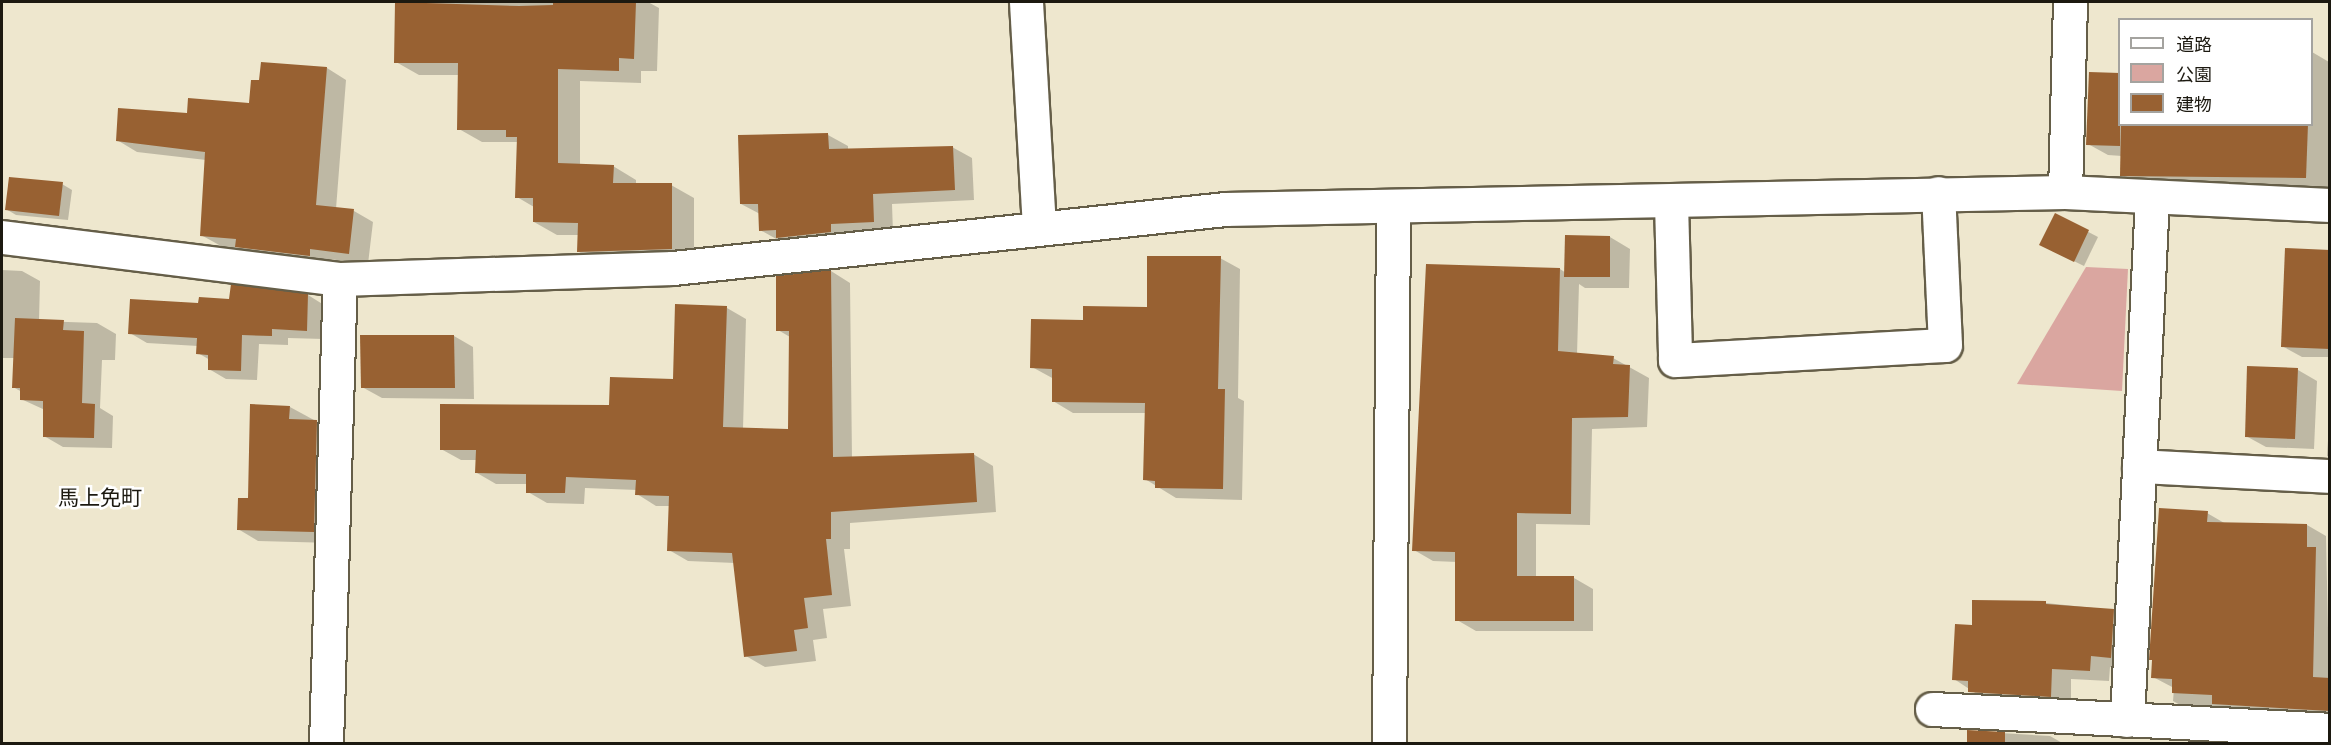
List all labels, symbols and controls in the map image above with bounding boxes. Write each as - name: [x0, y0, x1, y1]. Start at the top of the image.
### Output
- legend: [2118, 18, 2313, 126]
- text: 道路: [2176, 33, 2212, 55]
- text: 公園: [2176, 63, 2212, 85]
- text: 建物: [2176, 93, 2212, 115]
- district label: 馬上免町: [58, 484, 142, 510]

